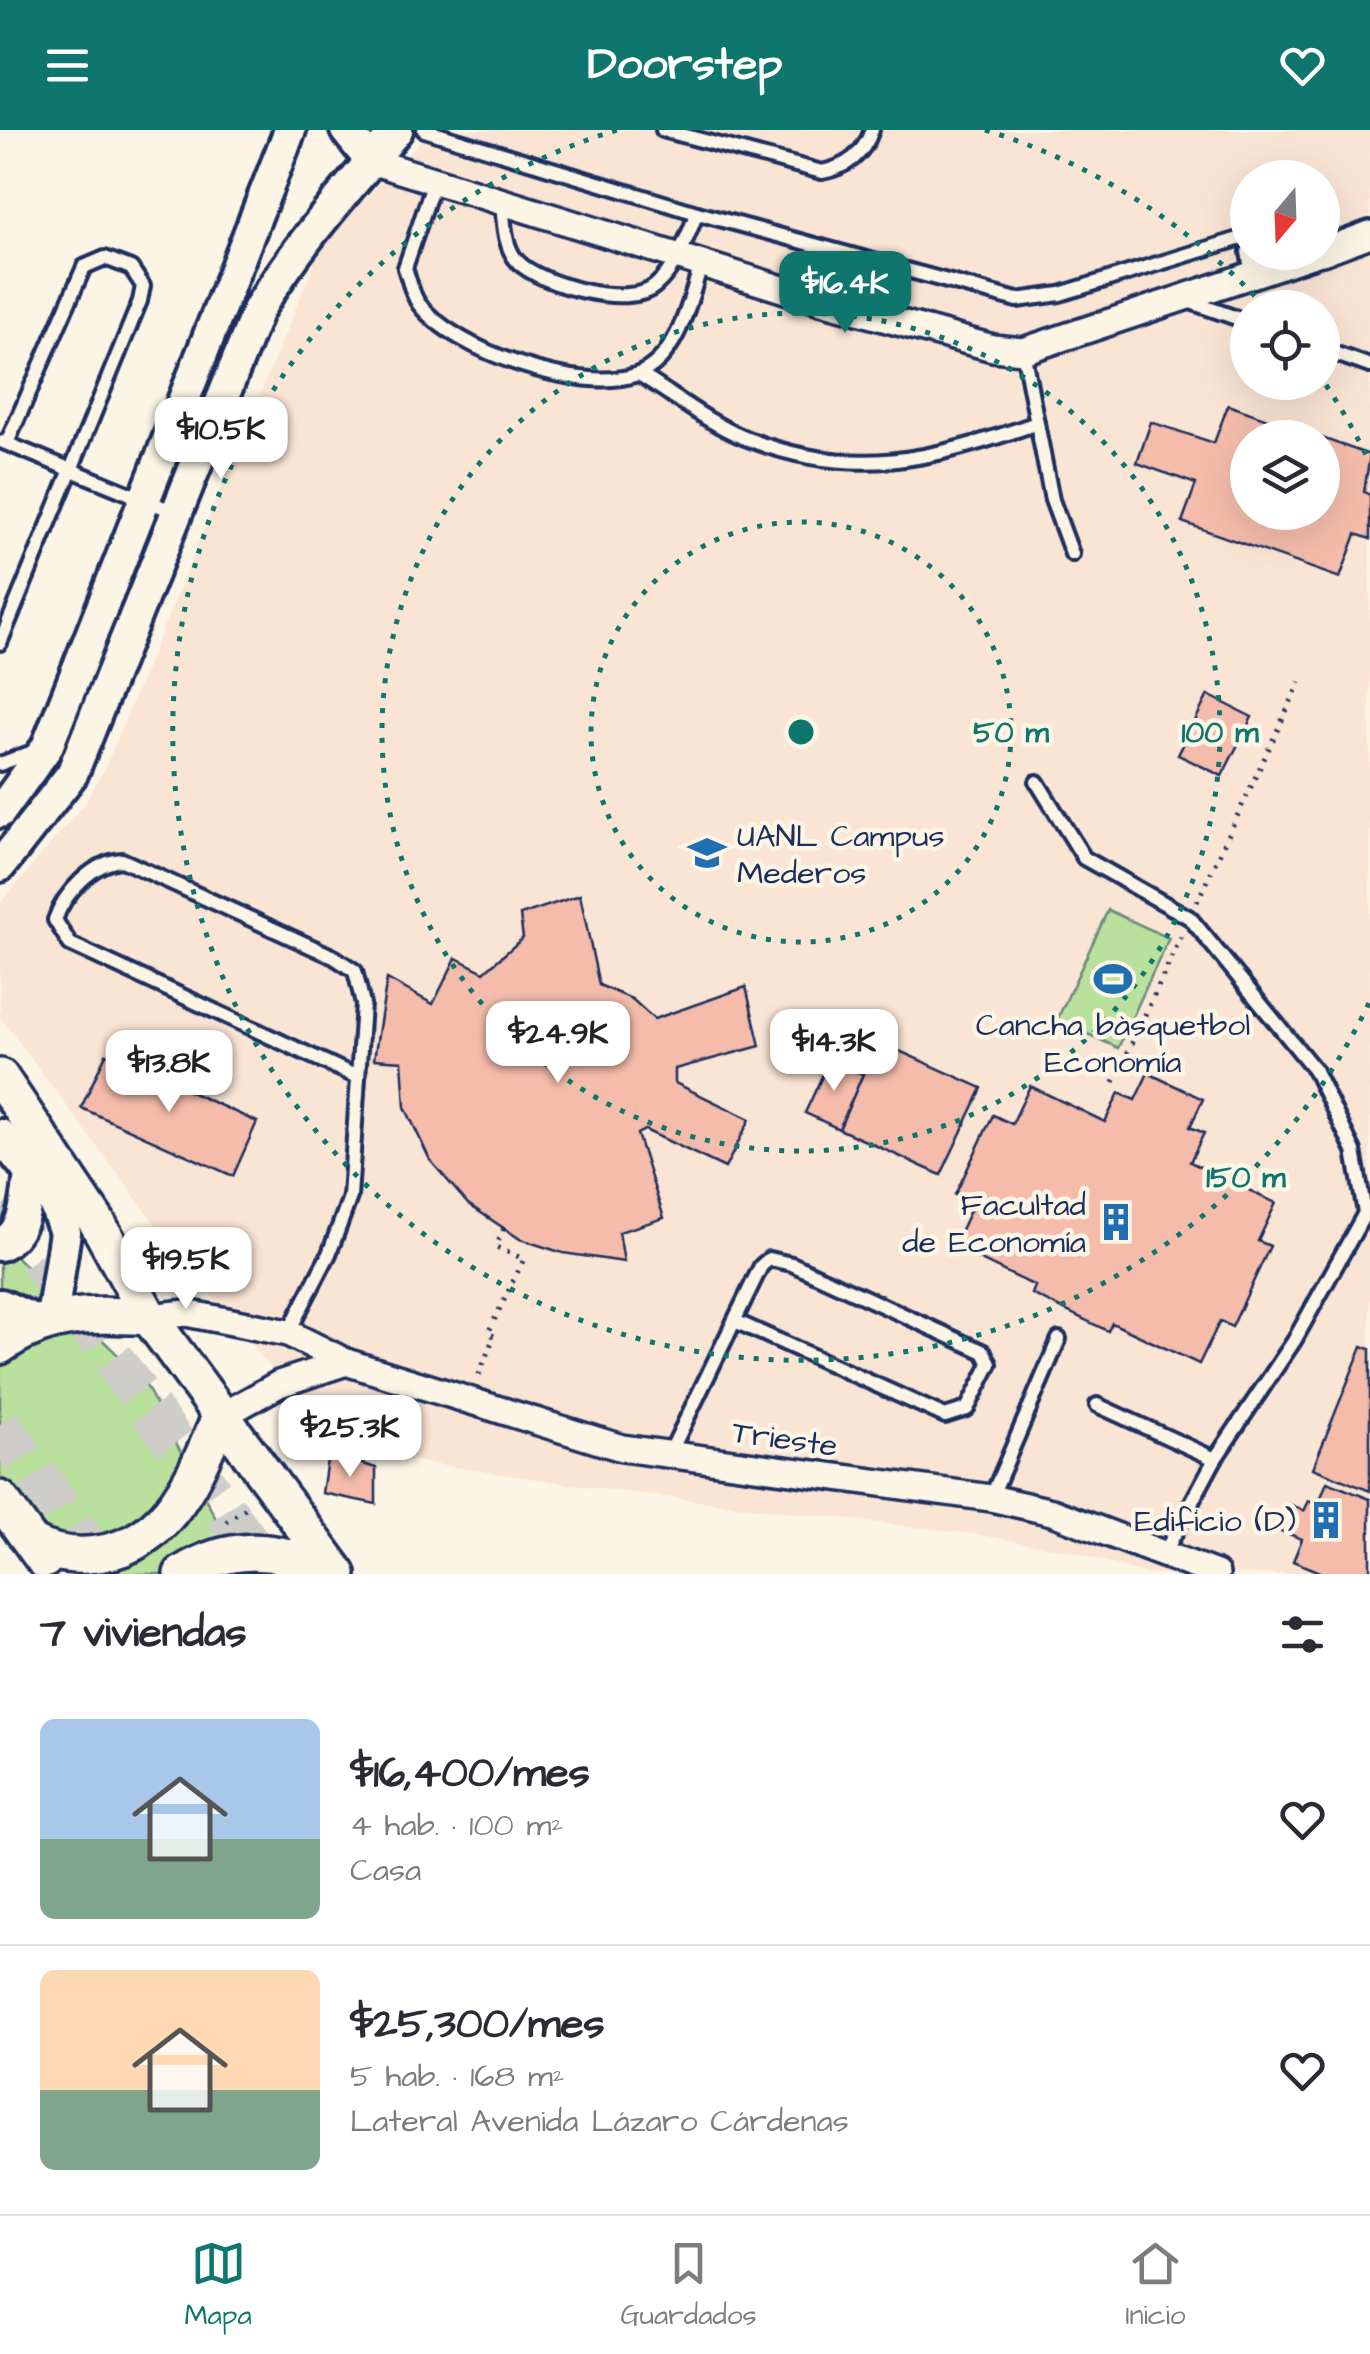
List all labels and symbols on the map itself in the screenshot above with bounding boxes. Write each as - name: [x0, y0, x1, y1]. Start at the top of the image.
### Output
- north arrow: [1230, 160, 1340, 270]
- pin: $16.4K: [764, 251, 926, 336]
- pin: $10.5K: [140, 397, 302, 482]
- text: 50 m: [973, 712, 1049, 754]
- text: 100 m: [1181, 712, 1259, 754]
- centre of rings: [783, 714, 819, 750]
- place label: UANL Campus Mederos: [737, 814, 944, 896]
- school or university icon: UANL Campus Mederos: [686, 832, 728, 874]
- sports icon: Cancha bàsquetbol Economía: [1092, 958, 1134, 1000]
- pin: $24.9K: [477, 1001, 639, 1086]
- place label: Cancha bàsquetbol Economía: [976, 1003, 1250, 1085]
- pin: $14.3K: [753, 1009, 915, 1094]
- pin: $13.8K: [88, 1030, 250, 1115]
- text: 150 m: [1206, 1157, 1286, 1199]
- place label: Facultad de Economía: [902, 1183, 1086, 1265]
- building icon: Facultad de Economía: [1095, 1201, 1137, 1243]
- pin: $19.5K: [105, 1227, 267, 1312]
- pin: $25.3K: [269, 1395, 431, 1480]
- street label: Trieste: [729, 1410, 840, 1469]
- place label: Edificio (D): [1135, 1499, 1296, 1544]
- building icon: Edificio (D): [1305, 1499, 1347, 1541]

